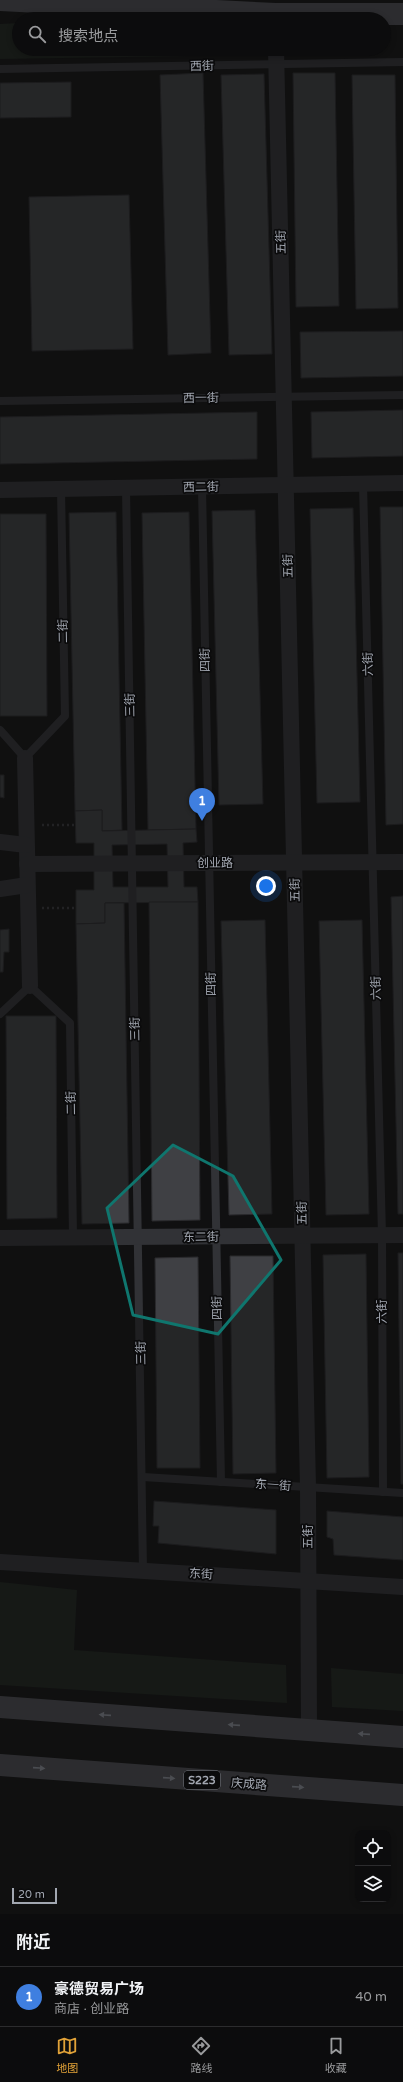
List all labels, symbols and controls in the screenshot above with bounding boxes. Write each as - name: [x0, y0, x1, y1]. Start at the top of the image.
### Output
- search box: [12, 12, 391, 56]
- icon: search: [26, 23, 48, 45]
- text: 搜索地点: [58, 27, 118, 45]
- street label: 西街: [190, 59, 214, 73]
- street label: 五街: [274, 230, 288, 254]
- street label: 西一街: [183, 391, 219, 405]
- street label: 西二街: [183, 480, 219, 494]
- street label: 五街: [281, 554, 295, 578]
- street label: 二街: [56, 619, 70, 643]
- street label: 四街: [198, 648, 212, 672]
- street label: 六街: [361, 652, 375, 676]
- street label: 三街: [123, 693, 137, 717]
- pin: 1: [189, 788, 215, 821]
- street label: 创业路: [197, 856, 233, 870]
- your location: [256, 876, 276, 896]
- street label: 五街: [288, 878, 302, 902]
- street label: 四街: [204, 972, 218, 996]
- street label: 六街: [369, 976, 383, 1000]
- street label: 三街: [128, 1017, 142, 1041]
- street label: 二街: [64, 1091, 78, 1115]
- street label: 五街: [295, 1201, 309, 1225]
- street label: 东二街: [183, 1230, 219, 1244]
- street label: 四街: [210, 1296, 224, 1320]
- street label: 六街: [375, 1300, 389, 1324]
- street label: 三街: [134, 1341, 148, 1365]
- street label: 东一街: [255, 1477, 291, 1493]
- street label: 五街: [301, 1525, 315, 1549]
- street label: 东街: [189, 1566, 213, 1582]
- one-way arrow: [99, 1712, 111, 1718]
- one-way arrow: [228, 1721, 240, 1728]
- one-way arrow: [358, 1730, 370, 1737]
- one-way arrow: [33, 1765, 45, 1772]
- road number: S223: [184, 1771, 220, 1789]
- one-way arrow: [163, 1774, 175, 1781]
- street label: 庆成路: [231, 1776, 267, 1792]
- one-way arrow: [292, 1784, 304, 1791]
- map controls: [355, 1830, 391, 1902]
- button: locate: [355, 1830, 391, 1866]
- button: layers: [355, 1866, 391, 1902]
- scale bar: [12, 1886, 57, 1905]
- text: 20 m: [18, 1888, 45, 1901]
- text: 附近: [16, 1932, 50, 1953]
- text: 豪德贸易广场: [54, 1980, 144, 1998]
- text: 1: [25, 1989, 33, 2005]
- text: 40 m: [355, 1989, 387, 2005]
- text: 商店 · 创业路: [54, 2001, 129, 2017]
- tab: 地图: [56, 2035, 78, 2075]
- tab: 路线: [190, 2035, 212, 2075]
- tab: 收藏: [325, 2035, 347, 2075]

